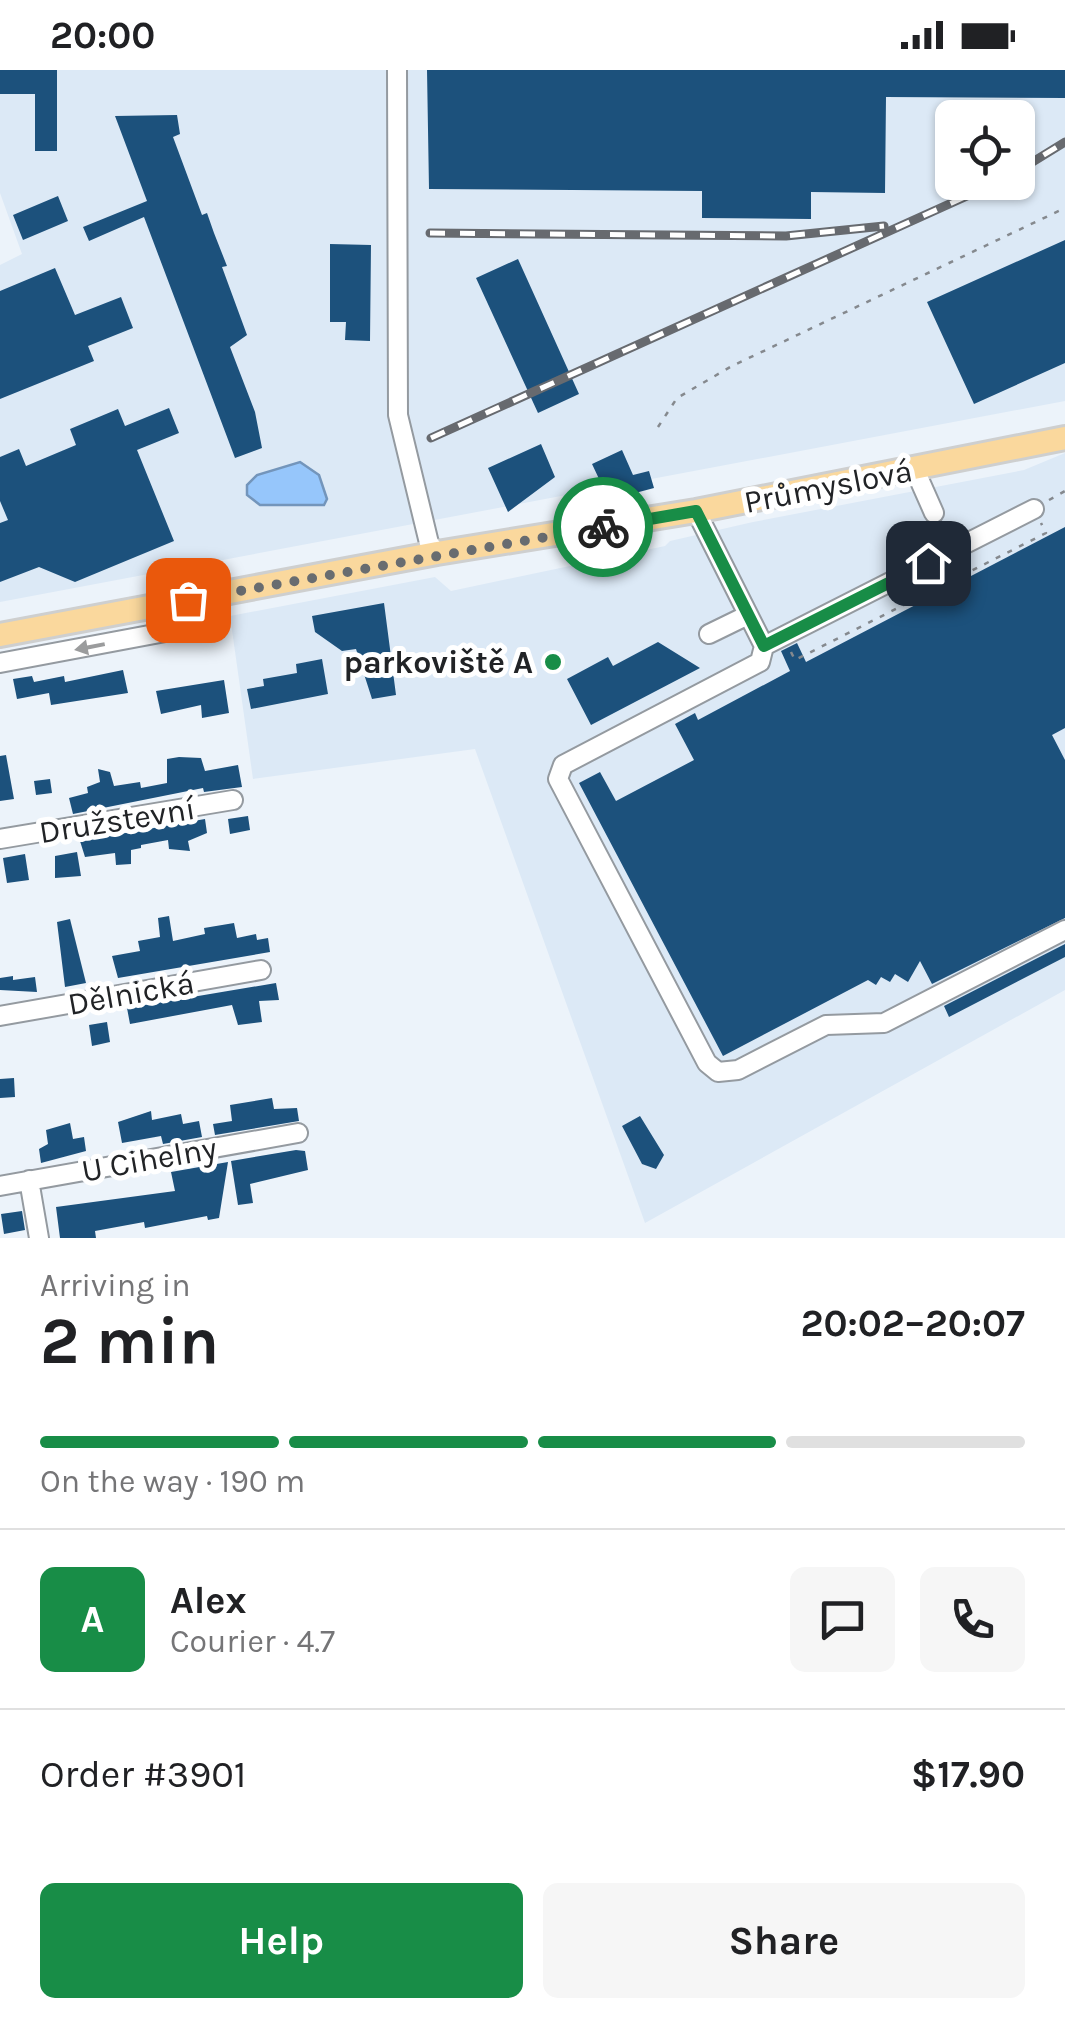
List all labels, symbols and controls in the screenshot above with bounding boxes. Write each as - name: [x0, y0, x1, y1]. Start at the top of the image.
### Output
- text: 20:00: [50, 13, 155, 58]
- map controls: [935, 100, 1035, 200]
- button: locate: [935, 100, 1035, 200]
- street label: Průmyslová: [741, 452, 915, 521]
- courier: [553, 477, 653, 577]
- icon: bike: [576, 500, 631, 555]
- pin: [886, 521, 971, 606]
- icon: home: [901, 536, 956, 591]
- pin: [146, 558, 231, 643]
- icon: bag: [161, 573, 216, 628]
- one-way arrow: [74, 639, 105, 655]
- place label: parkoviště A: [343, 644, 533, 681]
- marker: parkoviště A: [542, 651, 564, 673]
- street label: Družstevní: [36, 790, 198, 851]
- street label: Dělnická: [65, 964, 197, 1023]
- street label: U Cihelny: [79, 1129, 220, 1190]
- text: Arriving in: [40, 1267, 191, 1304]
- text: 20:02–20:07: [801, 1301, 1025, 1346]
- text: 2 min: [40, 1303, 219, 1379]
- text: On the way · 190 m: [40, 1463, 305, 1500]
- button: chat: [790, 1567, 895, 1672]
- button: phone: [920, 1567, 1025, 1672]
- text: Alex: [170, 1578, 247, 1623]
- text: A: [81, 1597, 104, 1642]
- text: Courier · 4.7: [170, 1623, 335, 1660]
- text: Order #3901: [40, 1752, 246, 1797]
- text: $17.90: [911, 1752, 1025, 1797]
- button: Help: [40, 1883, 523, 1998]
- button: Share: [543, 1883, 1025, 1998]

